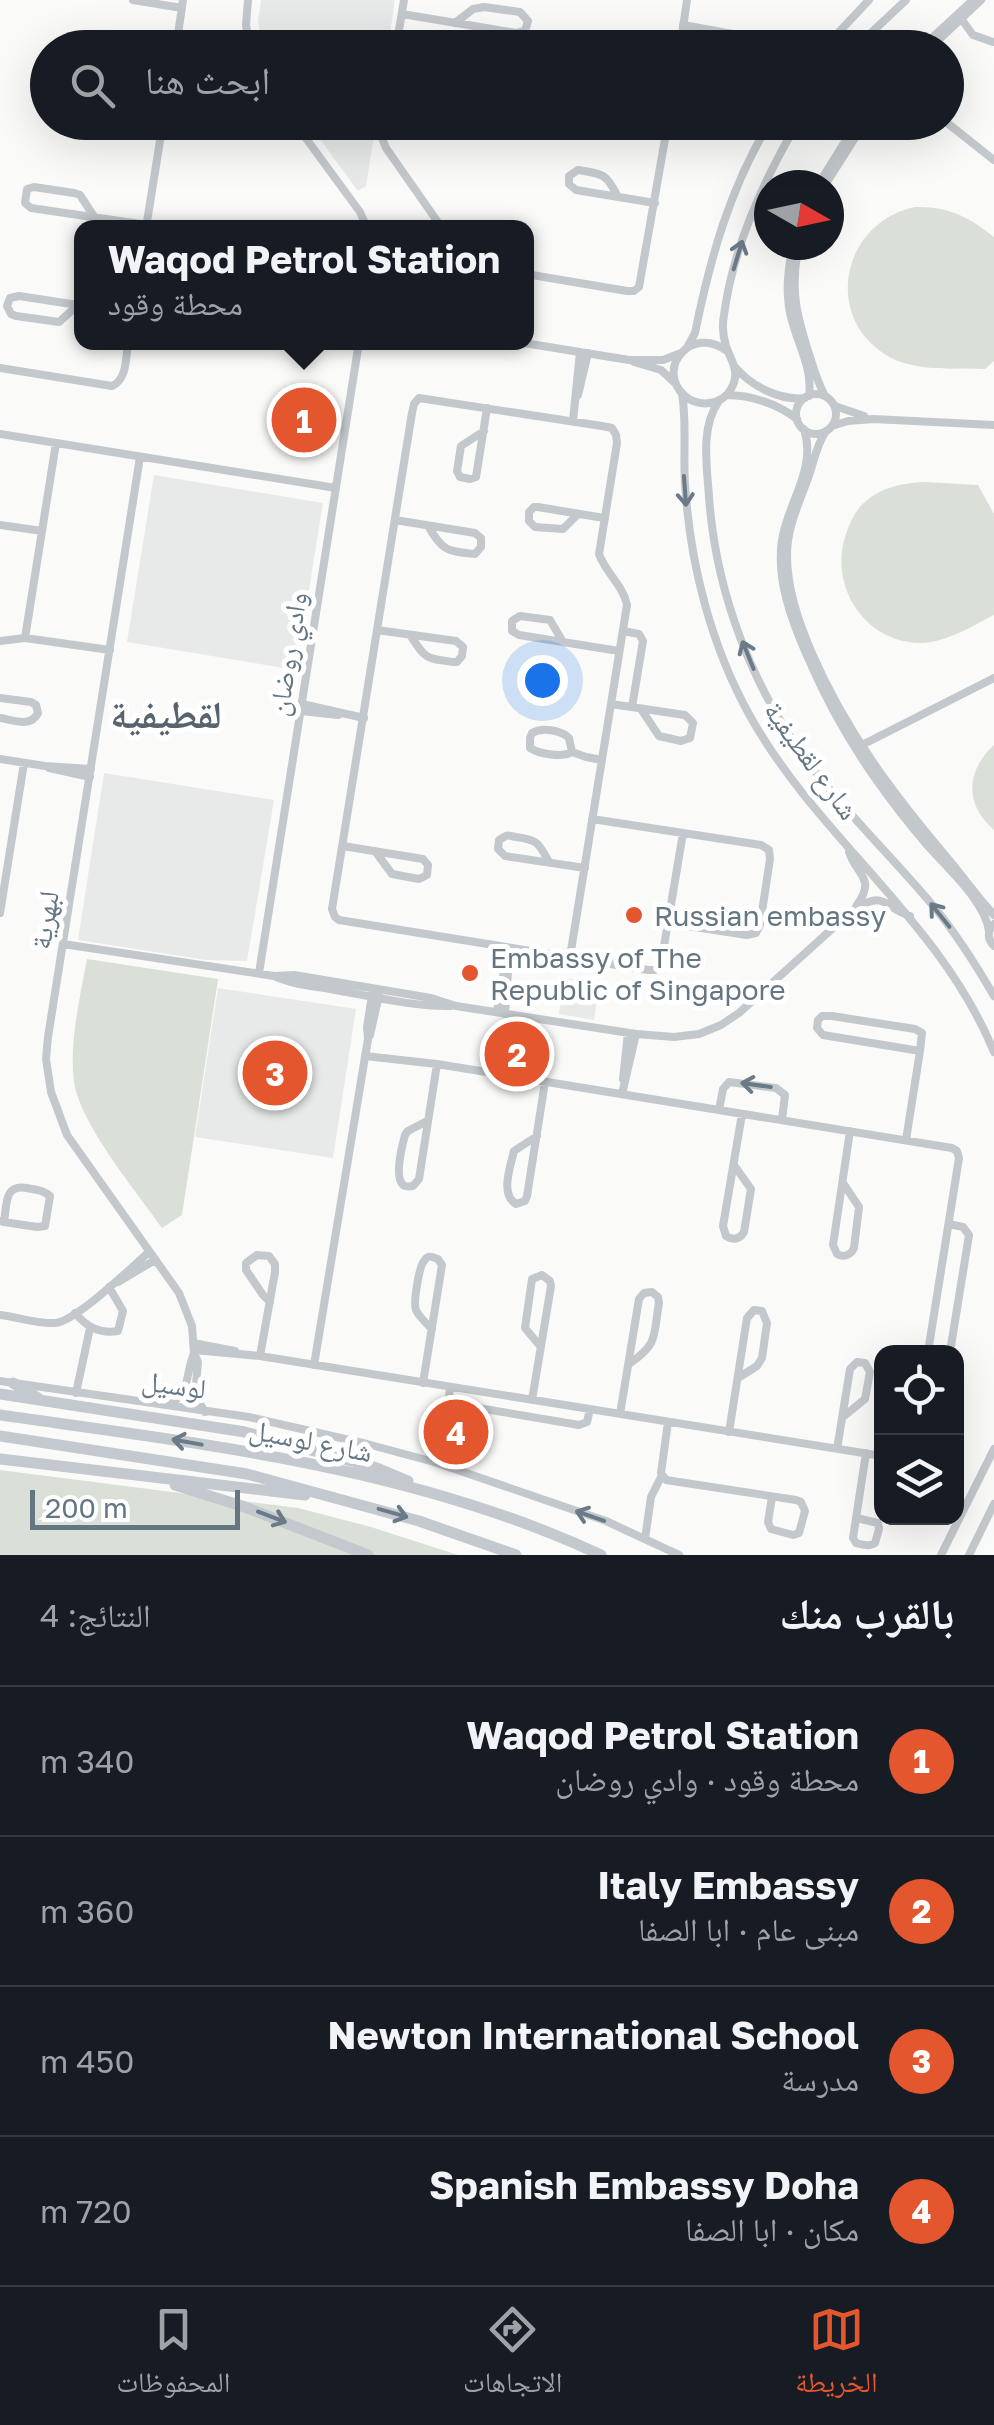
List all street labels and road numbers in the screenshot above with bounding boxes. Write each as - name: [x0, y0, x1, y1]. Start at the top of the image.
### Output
- street label: وادي روضان: [261, 590, 320, 719]
- street label: شارع لقطيفية: [756, 694, 866, 827]
- street label: لبهرية: [23, 889, 65, 951]
- street label: لوسيل: [140, 1363, 208, 1407]
- street label: شارع لوسيل: [246, 1412, 375, 1470]

